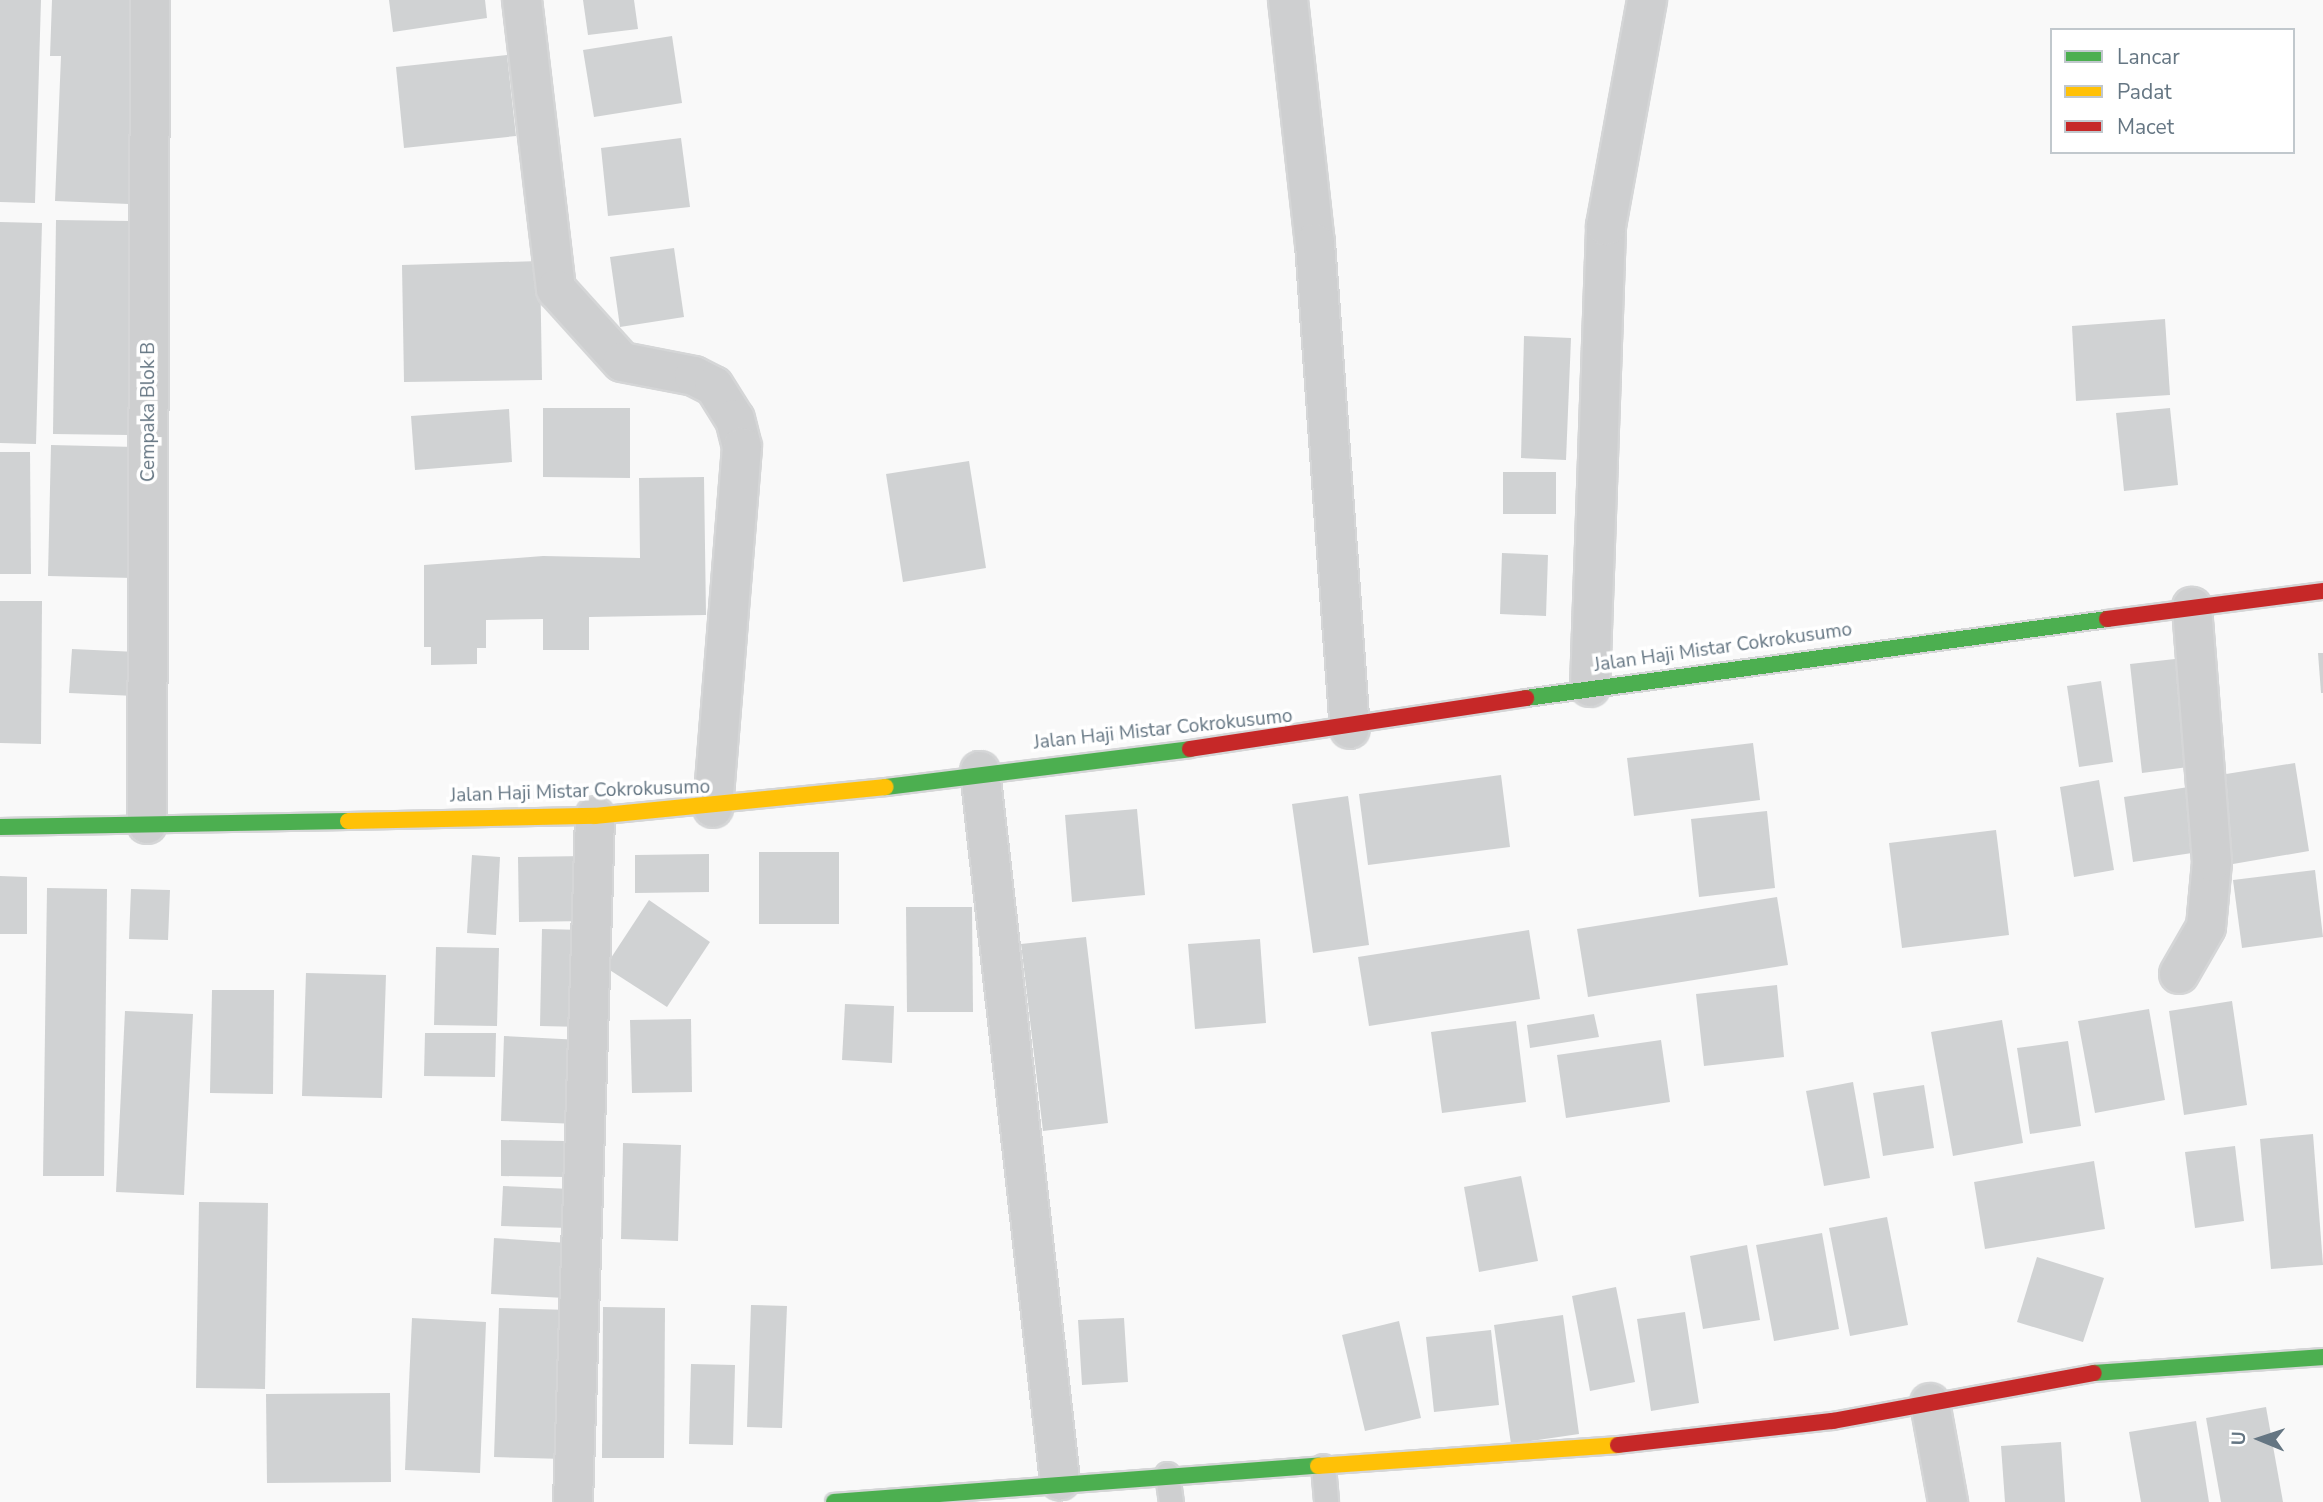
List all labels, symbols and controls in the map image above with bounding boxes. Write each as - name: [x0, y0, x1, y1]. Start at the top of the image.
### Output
- legend: [2050, 28, 2295, 154]
- text: Lancar: [2117, 43, 2180, 71]
- text: Padat: [2117, 78, 2172, 106]
- text: Macet: [2117, 113, 2174, 141]
- street label: Cempaka Blok B: [138, 342, 160, 482]
- street label: Jalan Haji Mistar Cokrokusumo: [1593, 619, 1853, 677]
- street label: Jalan Haji Mistar Cokrokusumo: [1032, 705, 1294, 755]
- street label: Jalan Haji Mistar Cokrokusumo: [450, 776, 710, 808]
- north arrow: [2225, 1404, 2295, 1474]
- text: U: [2226, 1431, 2252, 1446]

